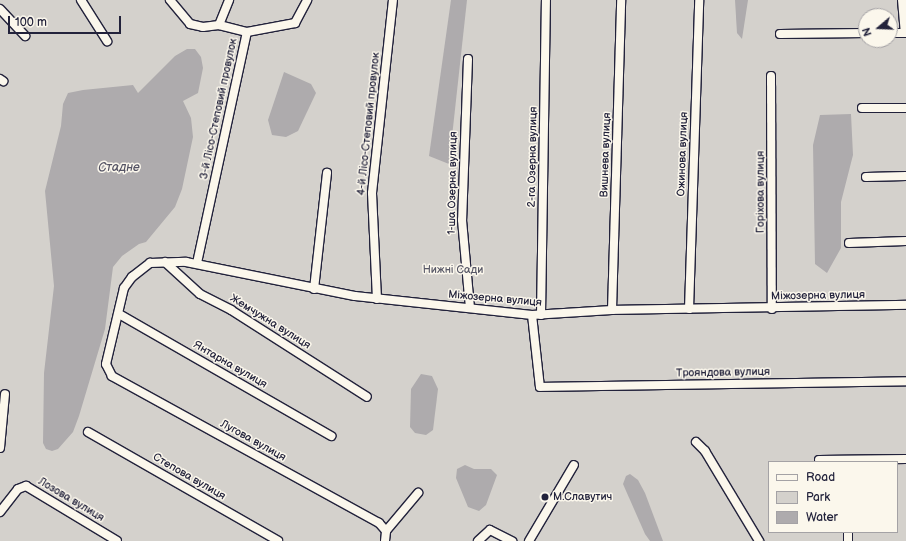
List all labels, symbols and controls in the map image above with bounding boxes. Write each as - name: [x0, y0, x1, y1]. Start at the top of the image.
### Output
- scale bar: [10, 8, 123, 34]
- north arrow: [858, 8, 898, 48]
- text: 100 m: [15, 15, 47, 30]
- text: N: [860, 26, 875, 38]
- street label: 3-й Лісо-Степовий провулок: [198, 37, 240, 181]
- street label: 4-й Лісо-Степовий провулок: [355, 52, 383, 196]
- street label: 2-га Озерна вулиця: [526, 106, 540, 208]
- street label: Ожинова вулиця: [675, 111, 691, 197]
- street label: Вишнева вулиця: [598, 112, 614, 198]
- street label: 1-ша Озерна вулиця: [445, 131, 461, 235]
- street label: Горіхова вулиця: [754, 151, 768, 233]
- water label: Стадне: [98, 161, 140, 175]
- park label: Нижні Сади: [423, 263, 483, 277]
- street label: Міжозерна вулиця: [448, 288, 542, 310]
- street label: Міжозерна вулиця: [771, 289, 865, 303]
- street label: Жемчужна вулиця: [227, 292, 313, 352]
- street label: Янтарна вулиця: [191, 339, 269, 391]
- street label: Трояндова вулиця: [676, 366, 770, 380]
- street label: Лугова вулиця: [218, 418, 288, 464]
- street label: Степова вулиця: [150, 451, 228, 503]
- legend: [768, 461, 898, 533]
- text: Road: [806, 470, 835, 485]
- street label: Лозова вулиця: [36, 475, 106, 525]
- place label: М.Славутич: [553, 490, 612, 504]
- text: Park: [806, 490, 830, 505]
- marker: М.Славутич: [540, 492, 550, 502]
- text: Water: [806, 510, 838, 525]

